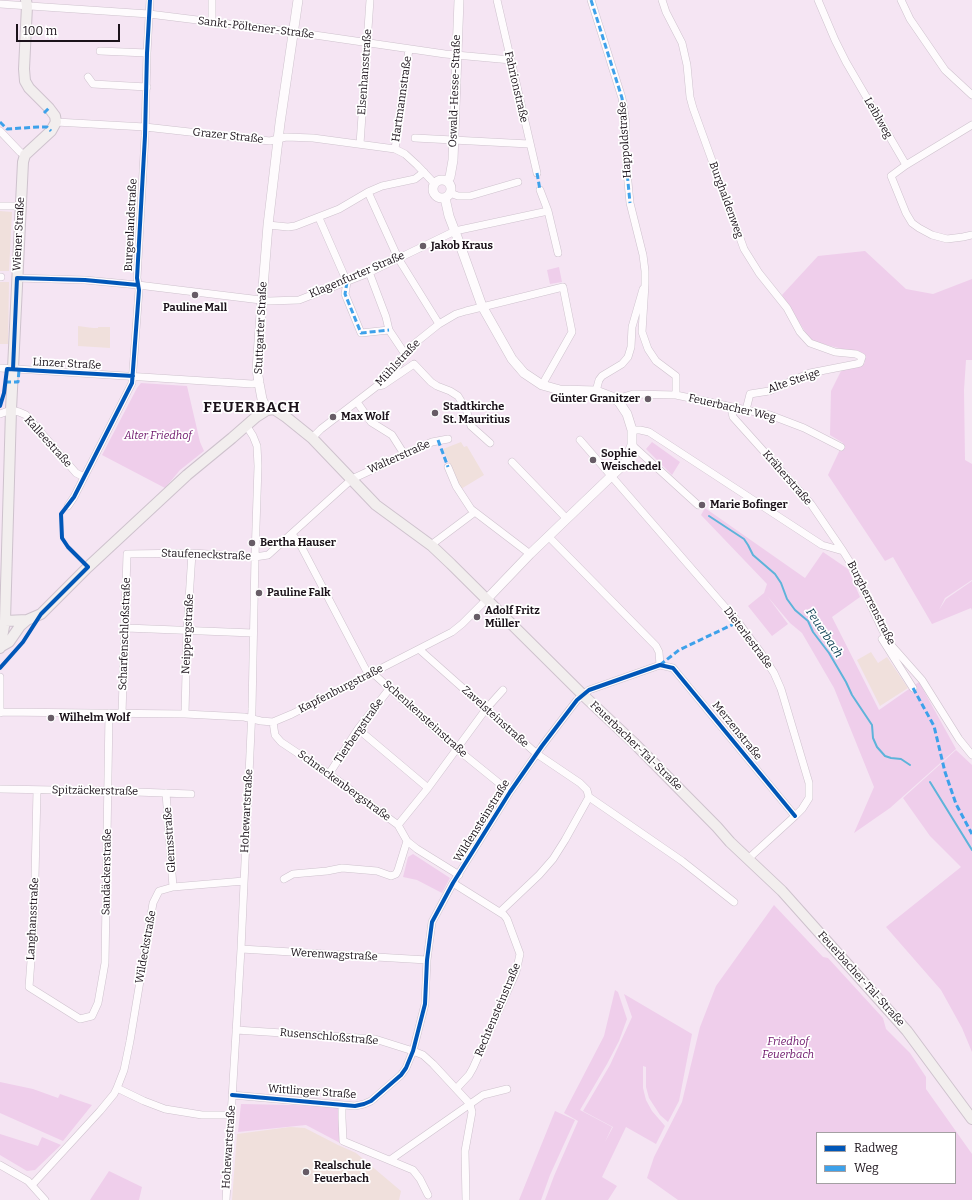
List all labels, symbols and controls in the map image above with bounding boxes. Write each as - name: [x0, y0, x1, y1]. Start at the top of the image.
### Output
- street label: Sankt-Pöltener-Straße: [197, 14, 315, 42]
- scale bar: [18, 16, 122, 42]
- text: 100 m: [23, 24, 57, 38]
- street label: Elsenhansstraße: [355, 29, 375, 115]
- street label: Oswald-Hesse-Straße: [446, 34, 464, 148]
- street label: Fahrionstraße: [501, 50, 531, 124]
- street label: Hartmannstraße: [389, 55, 415, 143]
- street label: Leiblweg: [861, 95, 895, 141]
- street label: Happoldstraße: [616, 101, 634, 179]
- street label: Grazer Straße: [192, 126, 264, 146]
- street label: Burghaldenweg: [706, 160, 746, 240]
- street label: Burgenlandstraße: [122, 178, 140, 272]
- street label: Wiener Straße: [10, 197, 28, 271]
- place label: Jakob Kraus: [431, 239, 493, 253]
- marker: Jakob Kraus: [418, 241, 428, 251]
- street label: Klagenfurter Straße: [307, 249, 407, 301]
- street label: Stuttgarter Straße: [252, 281, 270, 375]
- marker: Pauline Mall: [190, 290, 200, 300]
- place label: Pauline Mall: [163, 301, 227, 315]
- street label: Mühlstraße: [373, 337, 423, 389]
- street label: Linzer Straße: [32, 356, 102, 372]
- street label: Alte Steige: [766, 366, 822, 396]
- street label: Feuerbacher Weg: [687, 391, 777, 425]
- place label: Günter Granitzer: [550, 392, 640, 406]
- marker: Günter Granitzer: [643, 394, 653, 404]
- district label: FEUERBACH: [203, 399, 301, 417]
- place label: Stadtkirche St. Mauritius: [443, 400, 510, 426]
- marker: Stadtkirche St. Mauritius: [430, 408, 440, 418]
- place label: Max Wolf: [341, 410, 389, 424]
- marker: Max Wolf: [328, 412, 338, 422]
- street label: Kalleestraße: [21, 414, 75, 470]
- park label: Alter Friedhof: [124, 429, 192, 443]
- street label: Walterstraße: [366, 437, 432, 477]
- place label: Sophie Weischedel: [601, 447, 661, 473]
- street label: Kräherstraße: [760, 448, 814, 508]
- marker: Sophie Weischedel: [588, 455, 598, 465]
- place label: Marie Bofinger: [710, 498, 788, 512]
- marker: Marie Bofinger: [697, 500, 707, 510]
- place label: Bertha Hauser: [260, 536, 336, 550]
- marker: Bertha Hauser: [247, 538, 257, 548]
- street label: Staufeneckstraße: [161, 547, 251, 563]
- street label: Burgherrenstraße: [844, 559, 898, 647]
- street label: Scharfenschloßstraße: [116, 577, 134, 691]
- place label: Pauline Falk: [267, 586, 331, 600]
- marker: Pauline Falk: [254, 588, 264, 598]
- street label: Neippergstraße: [179, 593, 197, 675]
- place label: Adolf Fritz Müller: [485, 604, 540, 630]
- street label: Dieterlestraße: [721, 605, 775, 671]
- water label: Feuerbach: [802, 605, 846, 661]
- marker: Adolf Fritz Müller: [472, 612, 482, 622]
- street label: Kapfenburgstraße: [296, 662, 386, 716]
- street label: Schenkensteinstraße: [380, 678, 470, 760]
- street label: Zavelsteinstraße: [459, 683, 531, 751]
- street label: Tierbergstraße: [332, 696, 386, 766]
- street label: Feuerbacher-Tal-Straße: [587, 698, 685, 794]
- street label: Merzenstraße: [709, 699, 765, 763]
- place label: Wilhelm Wolf: [59, 711, 130, 725]
- marker: Wilhelm Wolf: [46, 713, 56, 723]
- street label: Schneckenbergstraße: [295, 748, 393, 824]
- street label: Hohewartstraße: [238, 769, 256, 853]
- street label: Wildensteinstraße: [451, 777, 513, 865]
- street label: Spitzäckerstraße: [52, 784, 138, 798]
- street label: Glemsstraße: [161, 807, 179, 873]
- street label: Sandäckerstraße: [100, 829, 114, 915]
- street label: Langhansstraße: [24, 877, 42, 961]
- street label: Wildeckstraße: [133, 909, 159, 985]
- street label: Feuerbacher-Tal-Straße: [815, 929, 907, 1029]
- street label: Werenwagstraße: [290, 946, 378, 964]
- street label: Rechtensteinstraße: [472, 961, 524, 1059]
- street label: Rusenschloßstraße: [279, 1026, 379, 1048]
- park label: Friedhof Feuerbach: [762, 1035, 814, 1061]
- street label: Wittlinger Straße: [267, 1082, 357, 1102]
- street label: Hohewartstraße: [219, 1105, 239, 1189]
- legend: [816, 1132, 956, 1184]
- text: Radweg: [854, 1141, 898, 1155]
- place label: Realschule Feuerbach: [314, 1159, 371, 1185]
- text: Weg: [854, 1161, 879, 1175]
- marker: Realschule Feuerbach: [301, 1167, 311, 1177]

